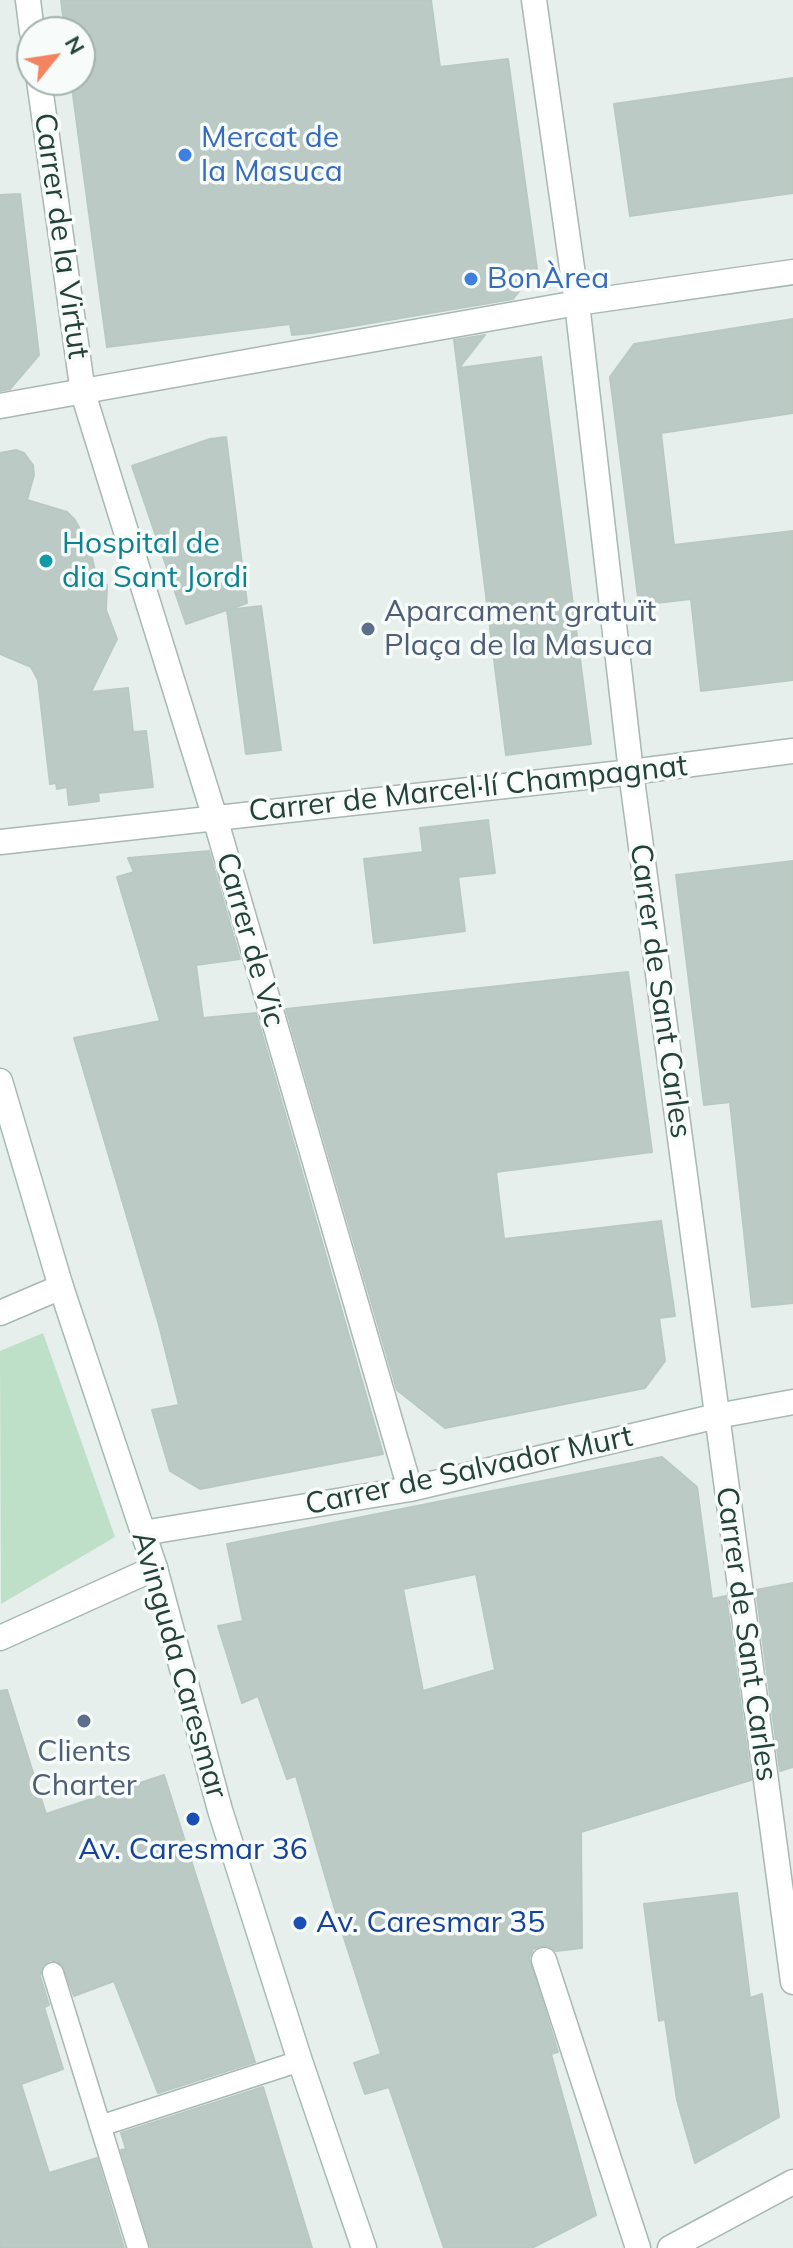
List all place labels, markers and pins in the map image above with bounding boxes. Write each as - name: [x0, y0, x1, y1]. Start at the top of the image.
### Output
- place label: Mercat de la Masuca: [201, 120, 343, 190]
- marker: Mercat de la Masuca: [176, 146, 194, 164]
- place label: BonÀrea: [487, 261, 609, 297]
- marker: BonÀrea: [462, 270, 480, 288]
- place label: Hospital de dia Sant Jordi: [62, 526, 248, 596]
- marker: Hospital de dia Sant Jordi: [37, 552, 55, 570]
- place label: Aparcament gratuït Plaça de la Masuca: [384, 594, 656, 664]
- marker: Aparcament gratuït Plaça de la Masuca: [359, 620, 377, 638]
- marker: Clients Charter: [75, 1712, 93, 1730]
- place label: Clients Charter: [31, 1734, 137, 1804]
- marker: Av. Caresmar 36: [184, 1810, 202, 1828]
- place label: Av. Caresmar 36: [78, 1832, 308, 1868]
- place label: Av. Caresmar 35: [316, 1905, 545, 1941]
- marker: Av. Caresmar 35: [291, 1914, 309, 1932]

